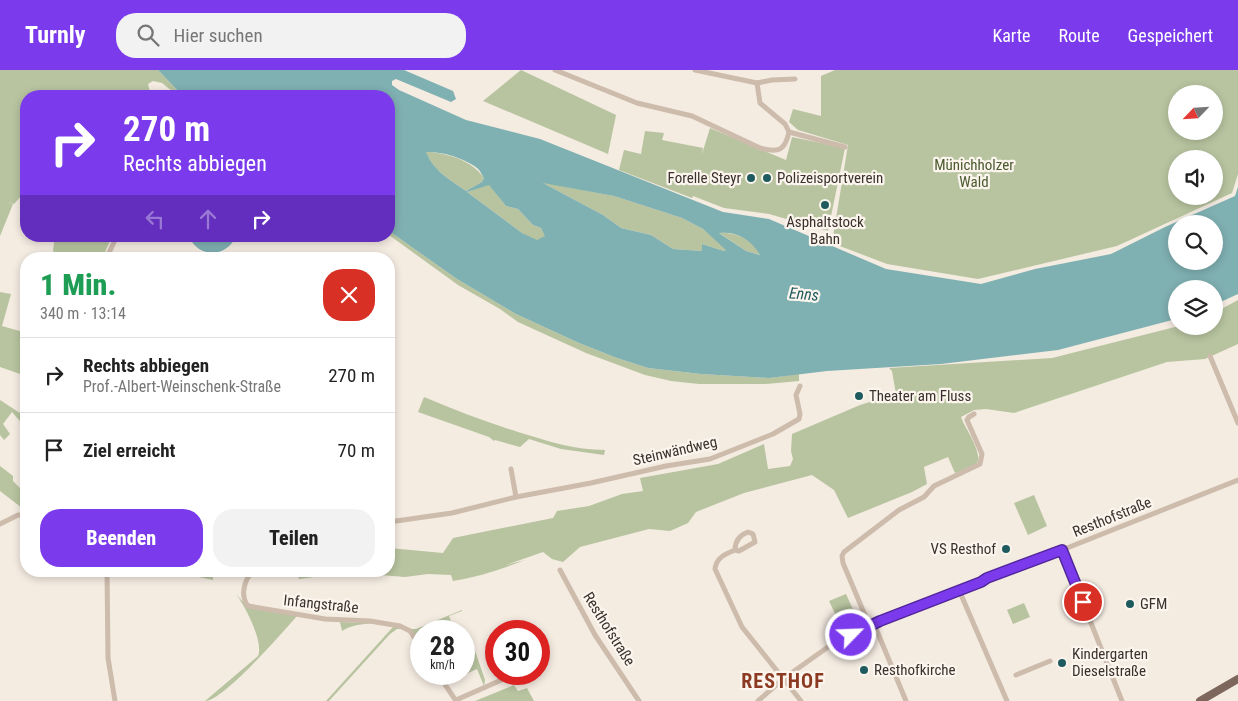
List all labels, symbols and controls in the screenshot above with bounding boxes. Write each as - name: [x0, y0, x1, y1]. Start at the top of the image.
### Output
- search box: [116, 13, 466, 58]
- text: Turnly: [25, 21, 86, 49]
- icon: search: [134, 21, 162, 49]
- text: Hier suchen: [174, 24, 263, 47]
- text: Karte: [992, 25, 1031, 46]
- text: Route: [1059, 25, 1100, 46]
- text: Gespeichert: [1128, 25, 1213, 46]
- north arrow: [1168, 85, 1222, 140]
- map controls: [1168, 85, 1223, 335]
- text: 270 m: [123, 109, 210, 150]
- icon: right: [40, 110, 105, 175]
- button: sound: [1168, 150, 1223, 205]
- text: Rechts abbiegen: [123, 151, 267, 176]
- park label: Münichholzer Wald: [934, 156, 1014, 191]
- place label: Forelle Steyr: [668, 169, 741, 187]
- place label: Polizeisportverein: [777, 169, 883, 187]
- marker: Forelle Steyr: [745, 172, 757, 184]
- marker: Polizeisportverein: [761, 172, 773, 184]
- marker: Asphaltstock Bahn: [819, 199, 831, 211]
- icon: left: [141, 205, 169, 233]
- icon: ahead: [194, 205, 222, 233]
- icon: right: [247, 205, 275, 233]
- place label: Asphaltstock Bahn: [786, 213, 864, 248]
- button: search: [1168, 215, 1223, 270]
- text: 1 Min.: [40, 267, 116, 302]
- button: close: [323, 269, 375, 321]
- button: layers: [1168, 280, 1223, 335]
- water label: Enns: [788, 283, 820, 305]
- text: 340 m · 13:14: [40, 304, 126, 323]
- text: Rechts abbiegen: [83, 354, 209, 377]
- icon: right: [40, 361, 68, 389]
- text: 270 m: [328, 364, 375, 387]
- text: Prof.-Albert-Weinschenk-Straße: [83, 377, 281, 396]
- place label: Theater am Fluss: [869, 387, 971, 405]
- marker: Theater am Fluss: [853, 390, 865, 402]
- street label: Steinwändweg: [631, 433, 719, 469]
- icon: arrive: [40, 436, 68, 464]
- text: Ziel erreicht: [83, 439, 175, 462]
- text: 70 m: [338, 439, 375, 462]
- street label: Resthofstraße: [1070, 493, 1154, 541]
- button: Beenden: [40, 509, 203, 567]
- button: Teilen: [213, 509, 375, 567]
- place label: VS Resthof: [931, 540, 996, 558]
- marker: VS Resthof: [1000, 543, 1012, 555]
- pin: [1062, 581, 1104, 623]
- icon: arrive: [1069, 588, 1097, 616]
- street label: Resthofstraße: [579, 589, 639, 669]
- street label: Infangstraße: [283, 591, 359, 617]
- place label: GFM: [1140, 595, 1167, 613]
- marker: GFM: [1124, 598, 1136, 610]
- position arrow: [824, 608, 876, 660]
- speed limit sign: 30: [485, 620, 550, 685]
- text: 28: [430, 632, 455, 661]
- place label: Kindergarten Dieselstraße: [1072, 645, 1148, 680]
- marker: Kindergarten Dieselstraße: [1056, 657, 1068, 669]
- text: km/h: [430, 658, 455, 672]
- place label: Resthofkirche: [874, 661, 956, 679]
- marker: Resthofkirche: [858, 664, 870, 676]
- district label: RESTHOF: [741, 669, 825, 693]

